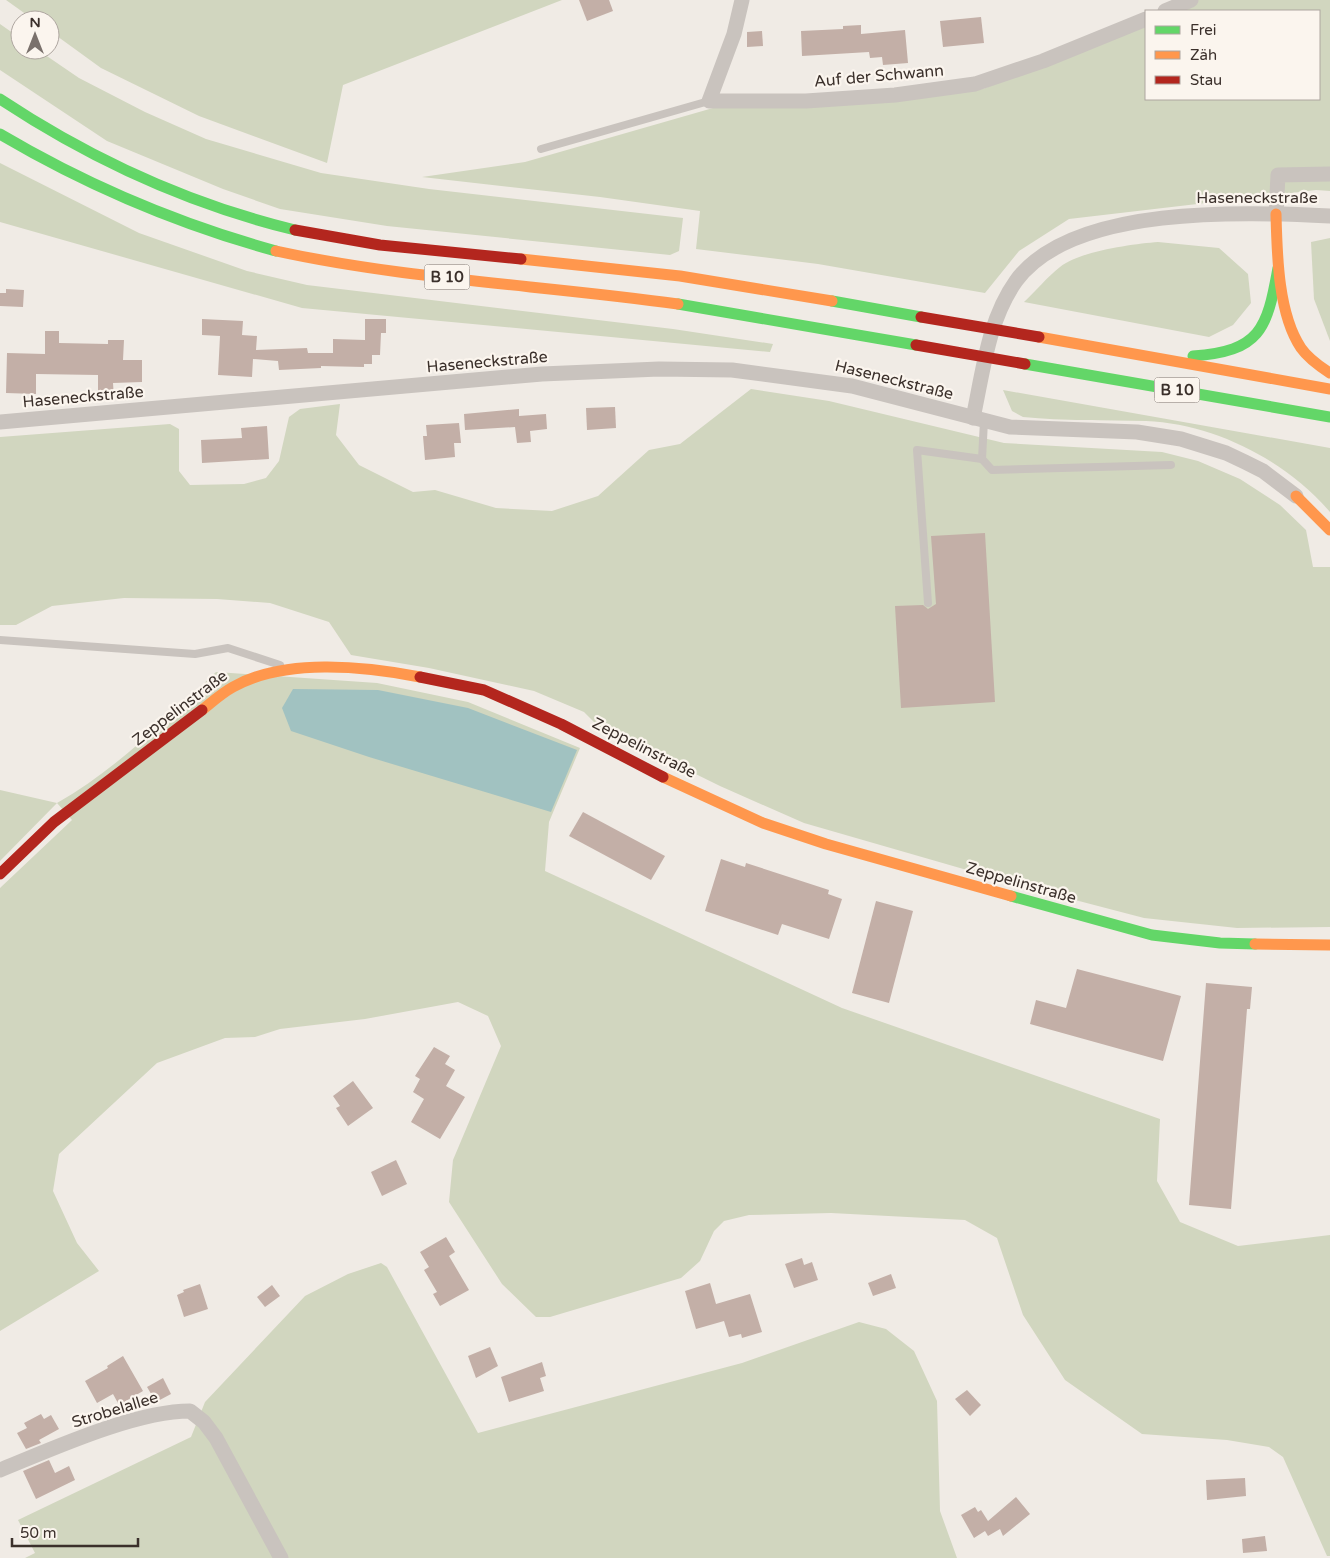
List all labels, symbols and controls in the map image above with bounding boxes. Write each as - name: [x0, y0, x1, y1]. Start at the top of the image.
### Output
- north arrow: [10, 10, 60, 60]
- legend: [1145, 10, 1320, 100]
- text: N: [29, 14, 41, 31]
- text: Frei: [1190, 21, 1216, 39]
- text: Zäh: [1190, 46, 1217, 64]
- street label: Auf der Schwann: [813, 60, 945, 92]
- text: Stau: [1190, 71, 1222, 89]
- street label: Haseneckstraße: [1196, 188, 1318, 208]
- road number: B 10: [424, 264, 470, 290]
- street label: Haseneckstraße: [426, 347, 548, 377]
- street label: Haseneckstraße: [833, 356, 955, 404]
- road number: B 10: [1154, 378, 1200, 402]
- street label: Haseneckstraße: [22, 382, 144, 412]
- street label: Zeppelinstraße: [129, 666, 231, 750]
- street label: Zeppelinstraße: [589, 713, 699, 783]
- street label: Zeppelinstraße: [964, 858, 1078, 908]
- street label: Strobelallee: [69, 1387, 161, 1433]
- scale bar: [12, 1516, 139, 1548]
- text: 50 m: [20, 1524, 57, 1542]

